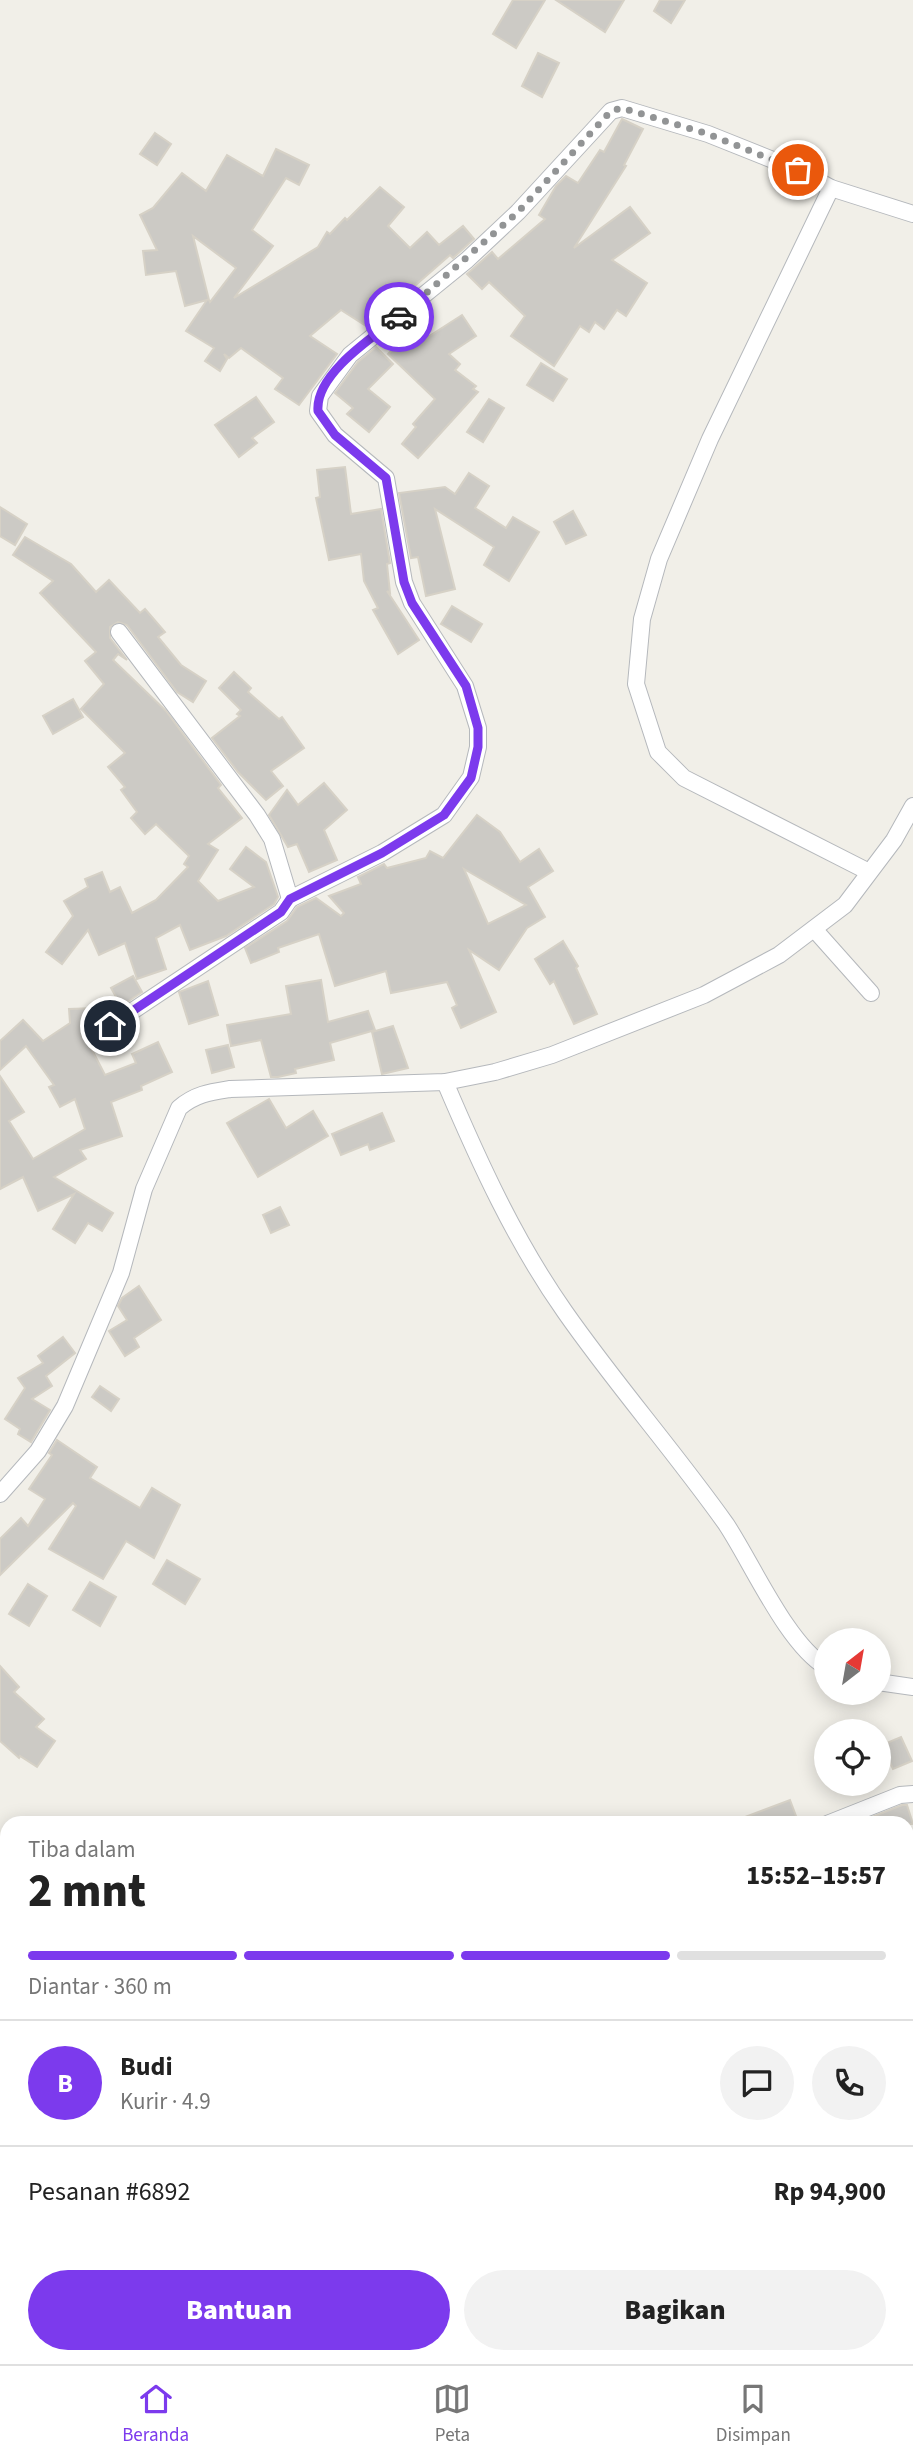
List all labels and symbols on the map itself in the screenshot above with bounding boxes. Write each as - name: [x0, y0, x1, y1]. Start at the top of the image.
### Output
- pin: [768, 140, 828, 200]
- courier: [364, 282, 434, 352]
- pin: [80, 996, 140, 1056]
- north arrow: [814, 1628, 891, 1704]

